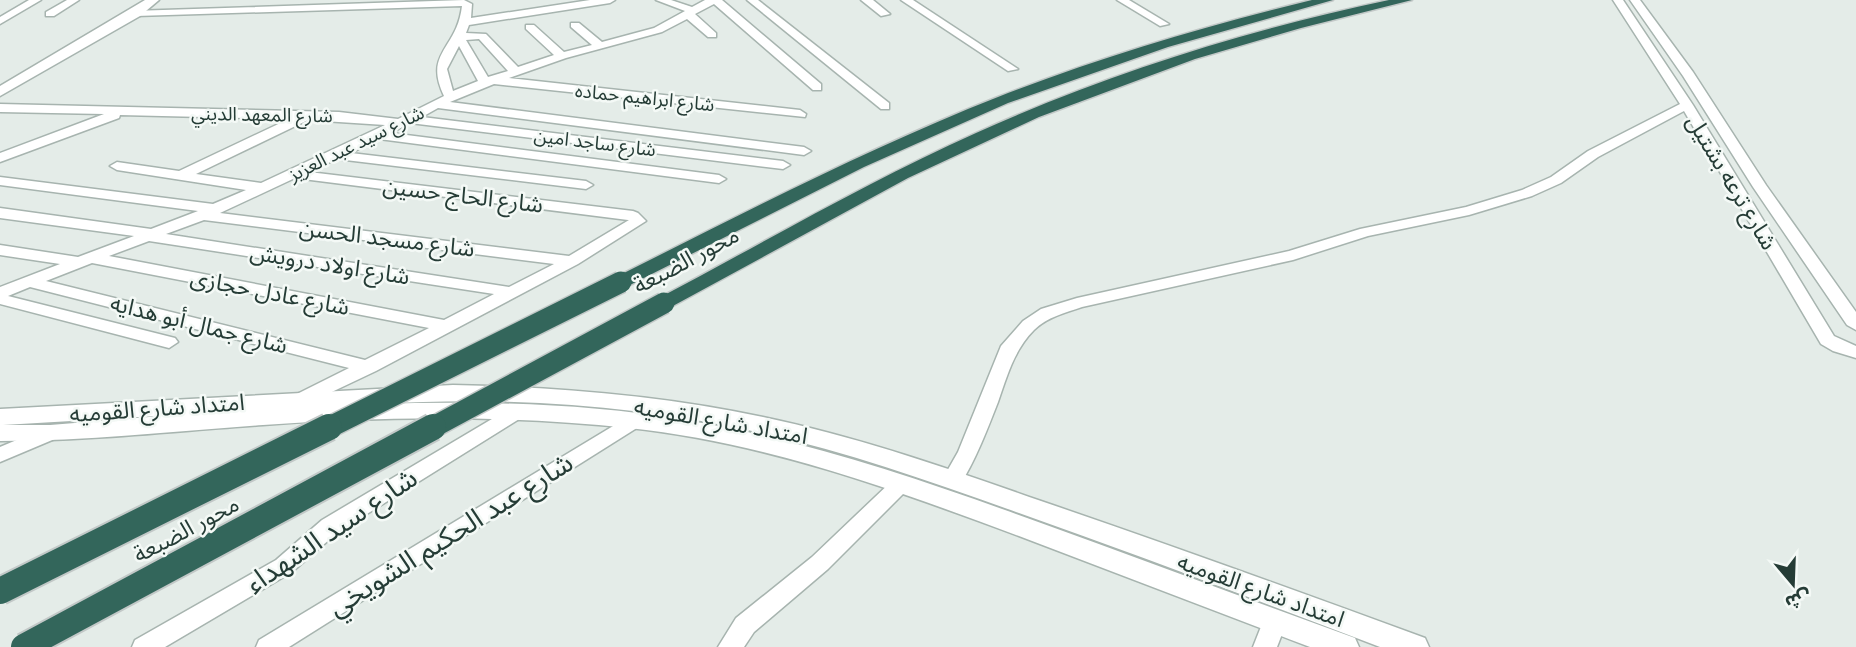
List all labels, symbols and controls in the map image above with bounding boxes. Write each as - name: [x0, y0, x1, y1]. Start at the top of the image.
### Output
- street label: شارع ابراهيم حماده: [574, 79, 716, 119]
- street label: شارع سيد عبد العزيز: [284, 101, 429, 188]
- street label: شارع المعهد الديني: [191, 102, 333, 131]
- street label: شارع ترعه بشتيل: [1678, 110, 1783, 256]
- street label: شارع ساجد امين: [532, 124, 657, 163]
- street label: شارع الحاج حسين: [381, 172, 545, 222]
- street label: شارع مسجد الحسن: [297, 214, 476, 266]
- street label: محور الضبعة: [629, 221, 744, 300]
- street label: شارع اولاد درويش: [248, 239, 412, 293]
- street label: شارع عادل حجازى: [188, 264, 352, 324]
- street label: شارع جمال أبو هدايه: [107, 289, 290, 362]
- street label: امتداد شارع القوميه: [68, 389, 246, 431]
- street label: امتداد شارع القوميه: [632, 393, 810, 453]
- street label: شارع عبد الحكيم الشويخي: [322, 446, 581, 627]
- street label: شارع سيد الشهداء: [239, 461, 426, 603]
- street label: محور الضبعة: [129, 490, 244, 569]
- street label: امتداد شارع القوميه: [1173, 548, 1348, 636]
- north arrow: [1758, 549, 1828, 619]
- text: ش: [1782, 584, 1814, 615]

